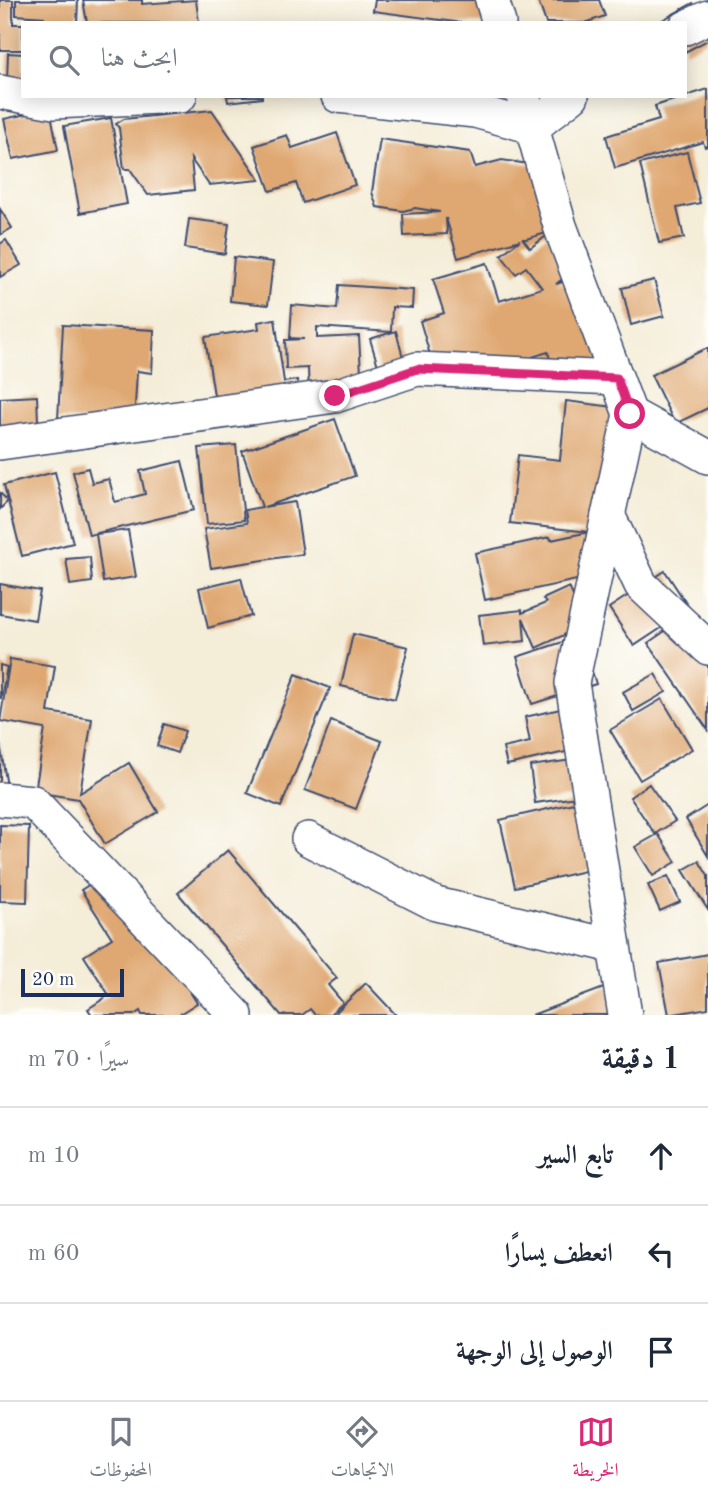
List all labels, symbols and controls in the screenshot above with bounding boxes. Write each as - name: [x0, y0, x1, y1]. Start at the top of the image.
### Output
- search box: [21, 21, 687, 98]
- icon: search: [45, 41, 83, 79]
- text: ابحث هنا: [101, 46, 178, 72]
- route end: [319, 380, 350, 411]
- route start: [614, 398, 645, 429]
- scale bar: [21, 966, 124, 998]
- text: 20 m: [32, 971, 74, 990]
- text: 1 دقيقة: [602, 1045, 680, 1075]
- text: سيرًا · 70 m: [28, 1048, 129, 1071]
- icon: ahead: [642, 1137, 680, 1175]
- text: تابع السير: [538, 1143, 613, 1169]
- text: 10 m: [28, 1144, 79, 1167]
- icon: left: [642, 1235, 680, 1273]
- text: انعطف يسارًا: [505, 1241, 613, 1267]
- text: 60 m: [28, 1242, 79, 1265]
- icon: arrive: [642, 1333, 680, 1371]
- text: الوصول إلى الوجهة: [456, 1339, 613, 1365]
- tab: المحفوظات: [89, 1413, 152, 1488]
- tab: الاتجاهات: [331, 1413, 394, 1488]
- tab: الخريطة: [572, 1413, 619, 1488]

